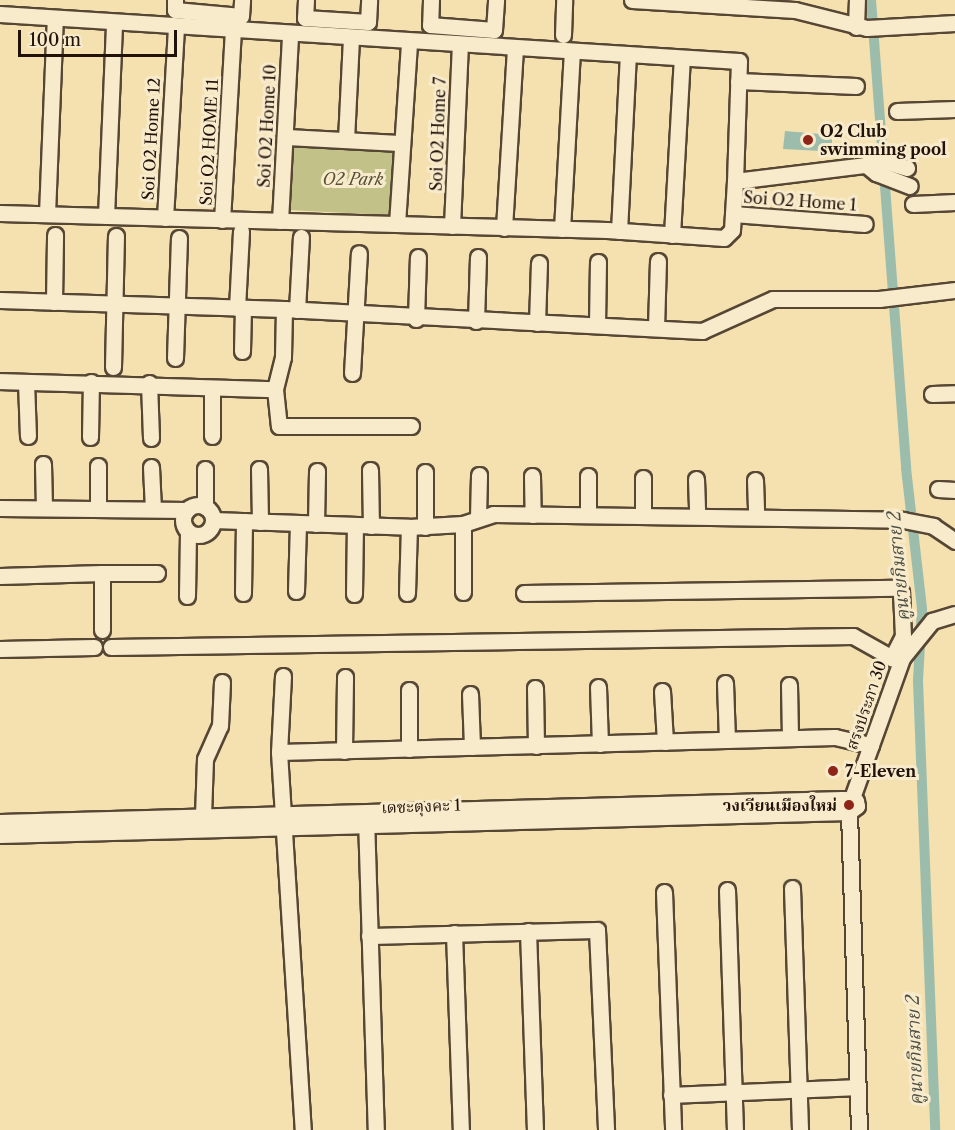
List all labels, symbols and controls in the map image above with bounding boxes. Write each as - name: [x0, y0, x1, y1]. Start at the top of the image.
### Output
- scale bar: [21, 18, 180, 56]
- text: 100 m: [29, 29, 81, 51]
- street label: Soi O2 Home 10: [254, 64, 280, 188]
- street label: Soi O2 Home 7: [426, 76, 450, 192]
- street label: Soi O2 Home 12: [138, 77, 164, 201]
- street label: Soi O2 HOME 11: [196, 78, 222, 206]
- place label: O2 Club swimming pool: [820, 121, 947, 159]
- marker: O2 Club swimming pool: [801, 133, 815, 147]
- park label: O2 Park: [323, 169, 383, 189]
- street label: Soi O2 Home 1: [743, 187, 857, 215]
- water label: คูนายกิมสาย 2: [883, 510, 915, 622]
- street label: สรงประภา 30: [842, 658, 890, 752]
- place label: 7-Eleven: [845, 761, 916, 781]
- marker: 7-Eleven: [826, 764, 840, 778]
- street label: เดชะตุงคะ 1: [381, 795, 461, 817]
- place label: วงเวียนเมืองใหม่: [723, 795, 837, 815]
- marker: วงเวียนเมืองใหม่: [842, 798, 856, 812]
- water label: คูนายกิมสาย 2: [902, 994, 928, 1106]

